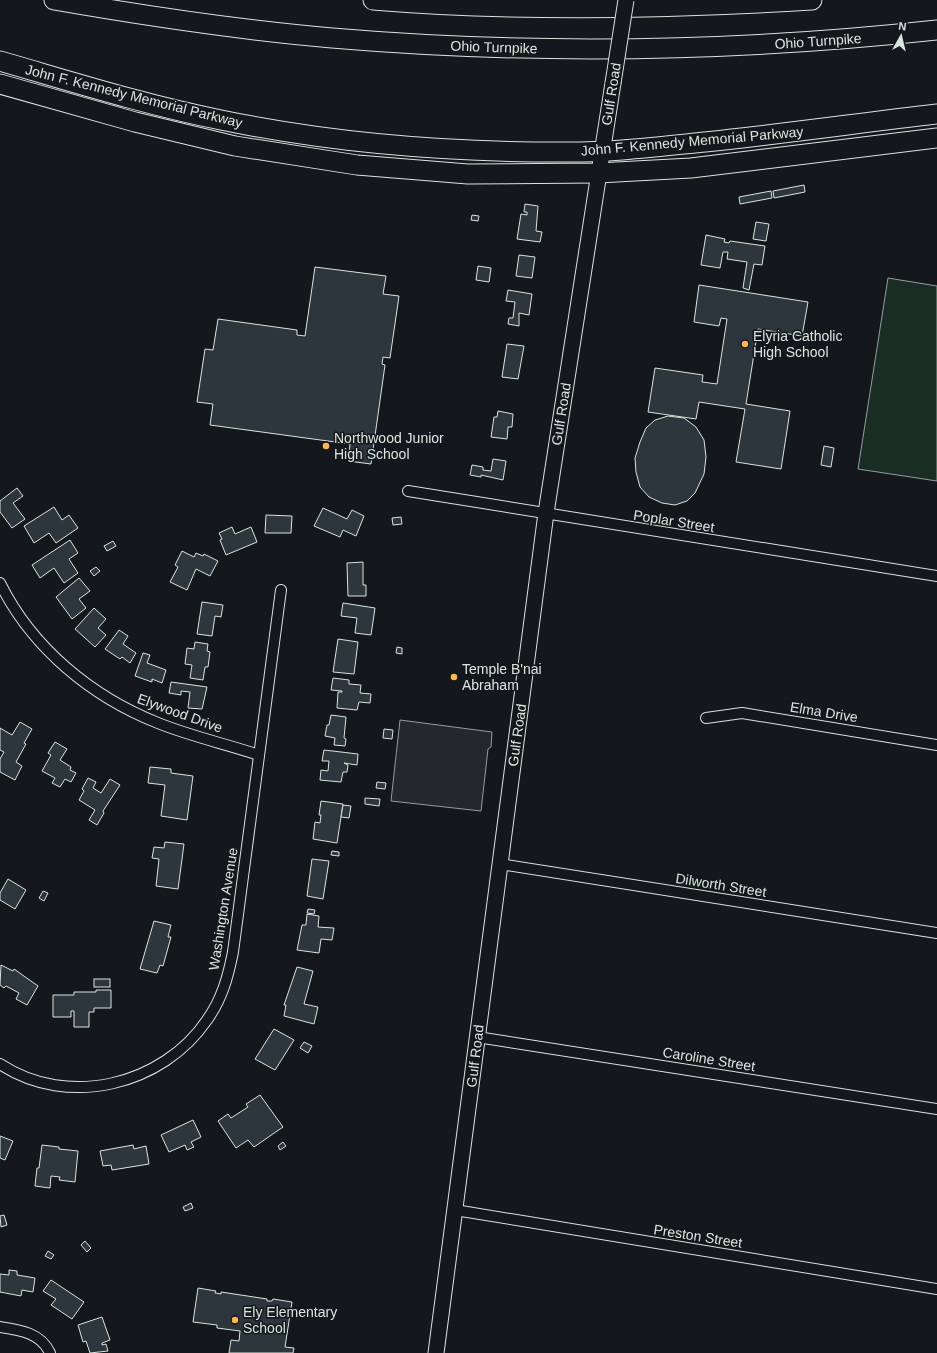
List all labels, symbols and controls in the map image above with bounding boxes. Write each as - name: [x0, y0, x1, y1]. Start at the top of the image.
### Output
- north arrow: [881, 16, 921, 56]
- text: N: [898, 20, 907, 33]
- street label: Ohio Turnpike: [774, 30, 862, 52]
- street label: Ohio Turnpike: [450, 37, 538, 57]
- street label: John F. Kennedy Memorial Parkway: [24, 61, 244, 131]
- street label: Gulf Road: [598, 62, 624, 126]
- street label: John F. Kennedy Memorial Parkway: [580, 123, 804, 159]
- place label: Elyria Catholic High School: [753, 328, 842, 360]
- marker: Elyria Catholic High School: [740, 339, 750, 349]
- street label: Gulf Road: [548, 382, 574, 446]
- place label: Northwood Junior High School: [334, 430, 444, 462]
- marker: Northwood Junior High School: [321, 441, 331, 451]
- street label: Poplar Street: [632, 507, 716, 535]
- place label: Temple B'nai Abraham: [462, 661, 542, 693]
- marker: Temple B'nai Abraham: [449, 672, 459, 682]
- street label: Elywood Drive: [135, 690, 225, 736]
- street label: Elma Drive: [789, 699, 859, 725]
- street label: Gulf Road: [505, 703, 529, 767]
- street label: Washington Avenue: [205, 846, 241, 971]
- street label: Dilworth Street: [674, 870, 768, 900]
- street label: Gulf Road: [463, 1024, 487, 1088]
- street label: Caroline Street: [662, 1044, 756, 1074]
- street label: Preston Street: [653, 1221, 744, 1251]
- place label: Ely Elementary School: [243, 1304, 337, 1336]
- marker: Ely Elementary School: [230, 1315, 240, 1325]

